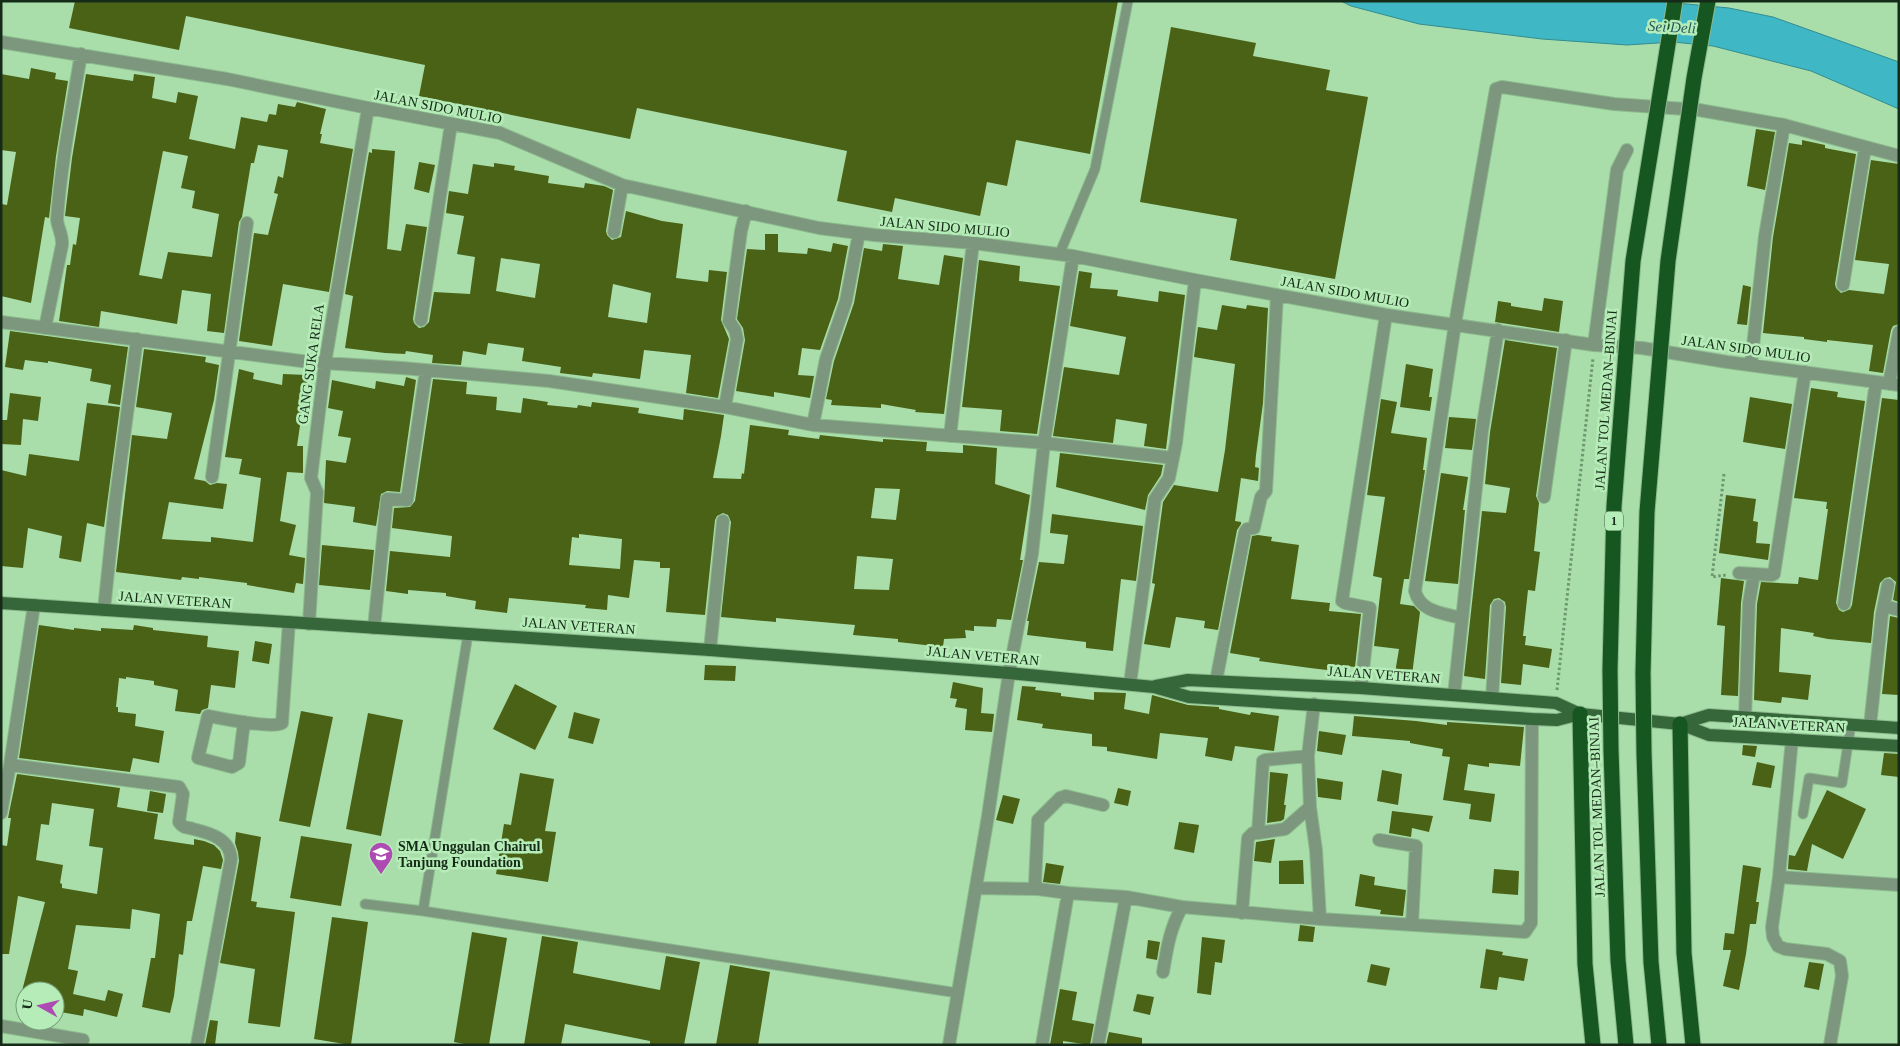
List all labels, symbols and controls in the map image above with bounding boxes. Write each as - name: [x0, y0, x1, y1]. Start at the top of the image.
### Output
- water label: Sei Deli: [1648, 18, 1696, 36]
- street label: JALAN SIDO MULIO: [373, 87, 503, 127]
- street label: JALAN SIDO MULIO: [880, 214, 1010, 240]
- street label: JALAN SIDO MULIO: [1280, 273, 1410, 311]
- street label: GANG SUKA RELA: [295, 302, 327, 425]
- street label: JALAN TOL MEDAN–BINJAI: [1592, 309, 1620, 490]
- street label: JALAN SIDO MULIO: [1681, 333, 1811, 365]
- road number: 1: [1605, 512, 1623, 530]
- street label: JALAN VETERAN: [118, 589, 232, 611]
- street label: JALAN VETERAN: [522, 615, 636, 637]
- street label: JALAN VETERAN: [926, 644, 1040, 668]
- street label: JALAN VETERAN: [1327, 664, 1441, 686]
- street label: JALAN VETERAN: [1732, 715, 1846, 735]
- street label: JALAN TOL MEDAN–BINJAI: [1586, 716, 1608, 897]
- place label: SMA Unggulan Chairul Tanjung Foundation: [398, 839, 540, 870]
- school or university icon: SMA Unggulan Chairul Tanjung Foundation: [368, 841, 394, 875]
- north arrow: [15, 981, 65, 1031]
- text: U: [19, 998, 36, 1010]

